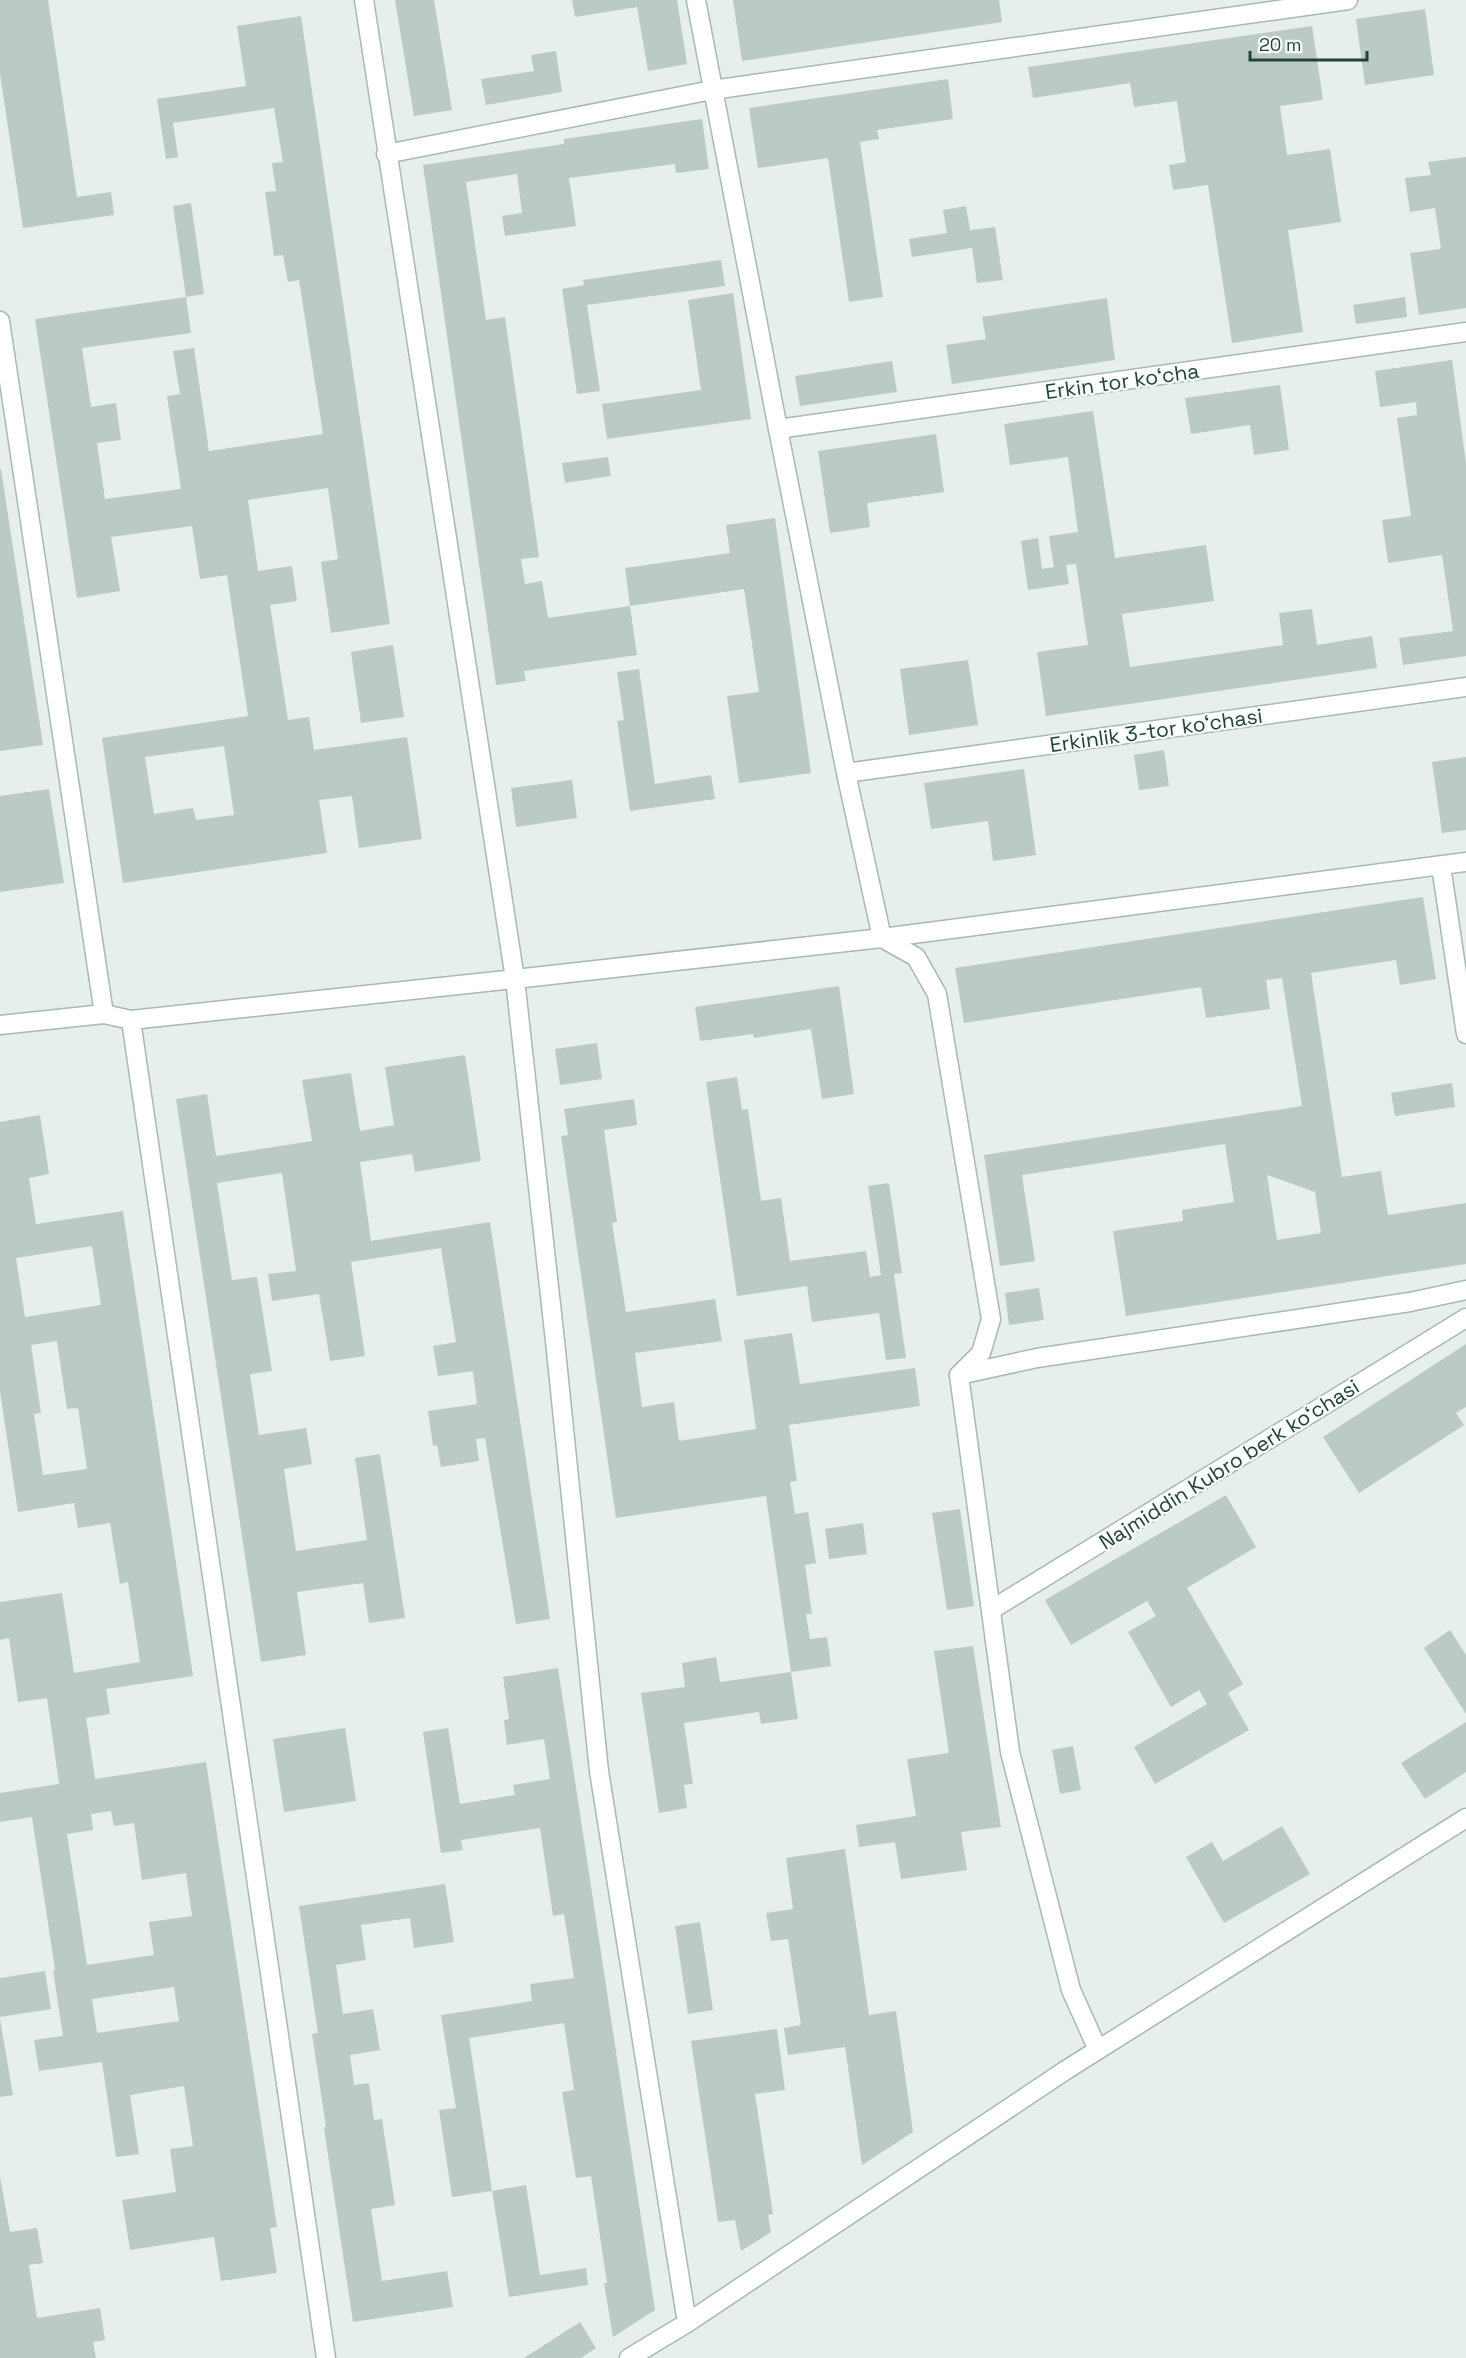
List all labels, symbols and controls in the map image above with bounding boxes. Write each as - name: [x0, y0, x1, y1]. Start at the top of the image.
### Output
- scale bar: [1250, 24, 1367, 62]
- text: 20 m: [1259, 33, 1302, 56]
- street label: Erkin tor koʻcha: [1043, 357, 1201, 405]
- street label: Erkinlik 3-tor koʻchasi: [1048, 702, 1264, 758]
- street label: Najmiddin Kubro berk koʻchasi: [1094, 1373, 1364, 1555]

